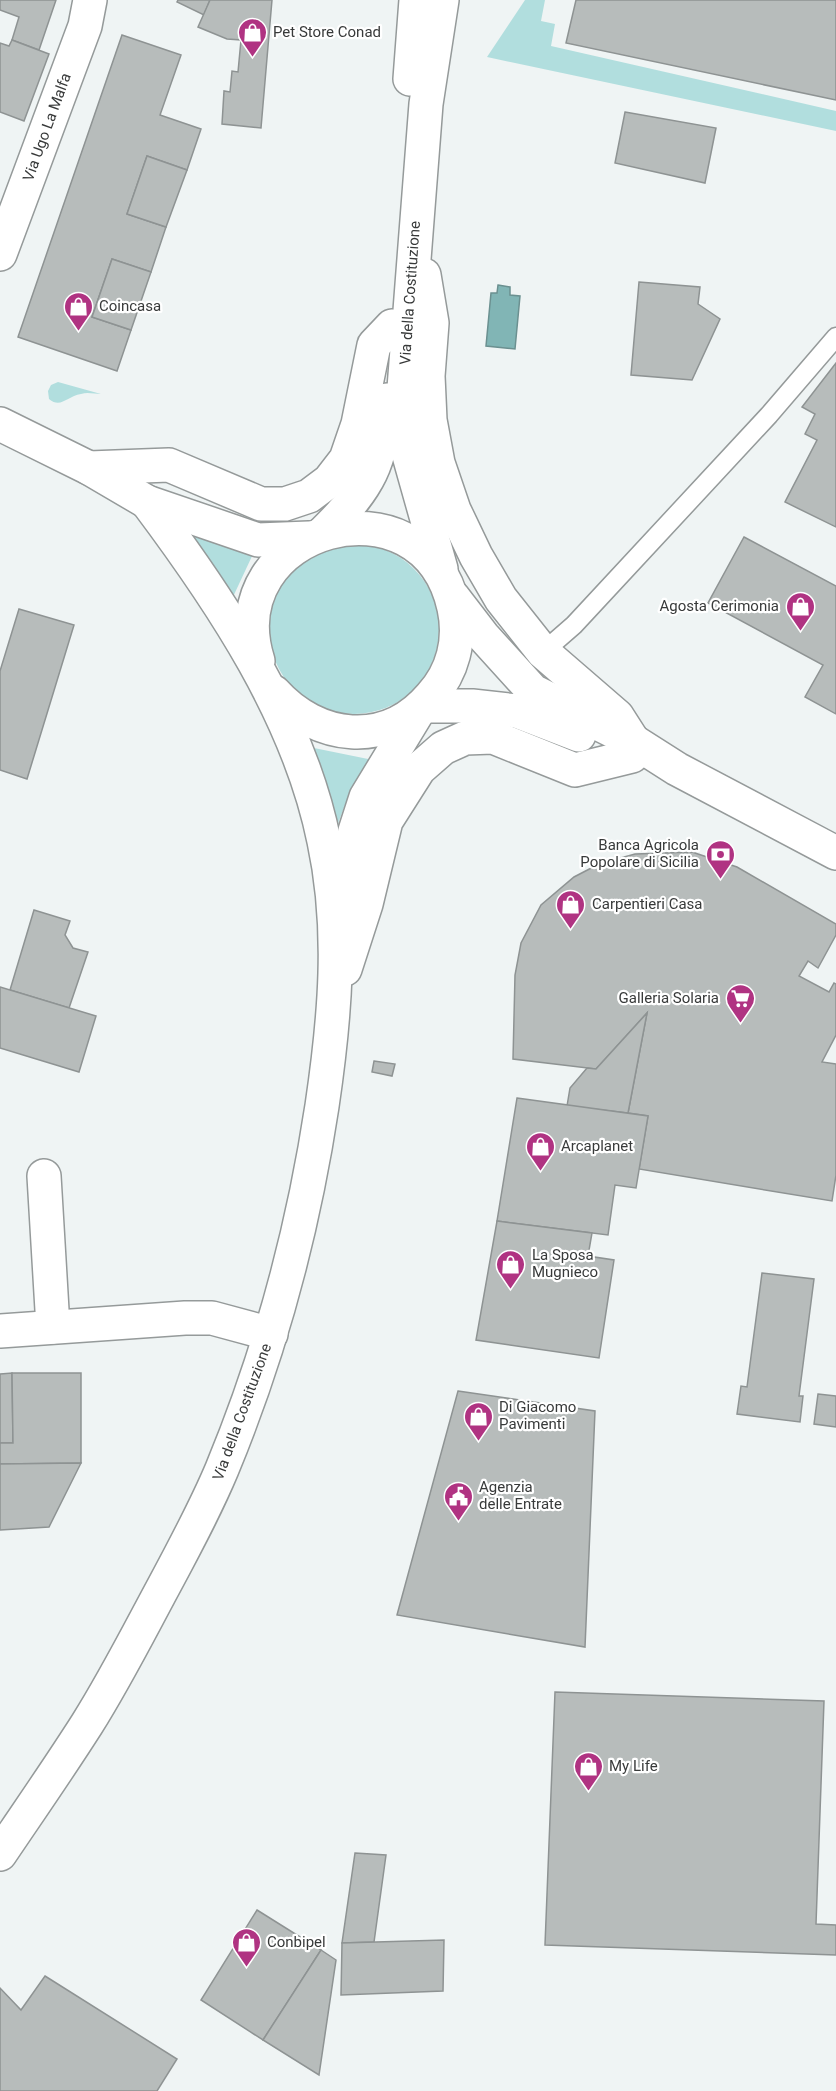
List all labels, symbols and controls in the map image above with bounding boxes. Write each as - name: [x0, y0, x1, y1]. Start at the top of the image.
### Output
- shop icon: Pet Store Conad: [236, 16, 268, 58]
- place label: Pet Store Conad: [273, 23, 381, 41]
- street label: Via Ugo La Malfa: [19, 70, 75, 184]
- street label: Via della Costituzione: [396, 220, 424, 366]
- shop icon: Coincasa: [62, 290, 94, 332]
- place label: Coincasa: [99, 297, 161, 315]
- shop icon: Agosta Cerimonia: [784, 590, 816, 632]
- place label: Agosta Cerimonia: [659, 597, 779, 615]
- place label: Banca Agricola Popolare di Sicilia: [580, 836, 699, 871]
- bank icon: Banca Agricola Popolare di Sicilia: [704, 838, 736, 880]
- shop icon: Carpentieri Casa: [555, 888, 587, 930]
- place label: Carpentieri Casa: [592, 895, 702, 913]
- supermarket icon: Galleria Solaria: [724, 982, 756, 1024]
- place label: Galleria Solaria: [619, 989, 719, 1007]
- shop icon: Arcaplanet: [524, 1130, 556, 1172]
- place label: Arcaplanet: [561, 1137, 633, 1155]
- place label: La Sposa Mugnieco: [532, 1246, 598, 1281]
- shop icon: La Sposa Mugnieco: [495, 1248, 527, 1290]
- street label: Via della Costituzione: [209, 1341, 275, 1483]
- place label: Di Giacomo Pavimenti: [499, 1398, 576, 1433]
- shop icon: Di Giacomo Pavimenti: [462, 1400, 494, 1442]
- place label: Agenzia delle Entrate: [479, 1478, 562, 1513]
- public building icon: Agenzia delle Entrate: [442, 1480, 474, 1522]
- shop icon: My Life: [572, 1750, 604, 1792]
- place label: My Life: [609, 1757, 658, 1775]
- shop icon: Conbipel: [230, 1926, 262, 1968]
- place label: Conbipel: [267, 1933, 326, 1951]

